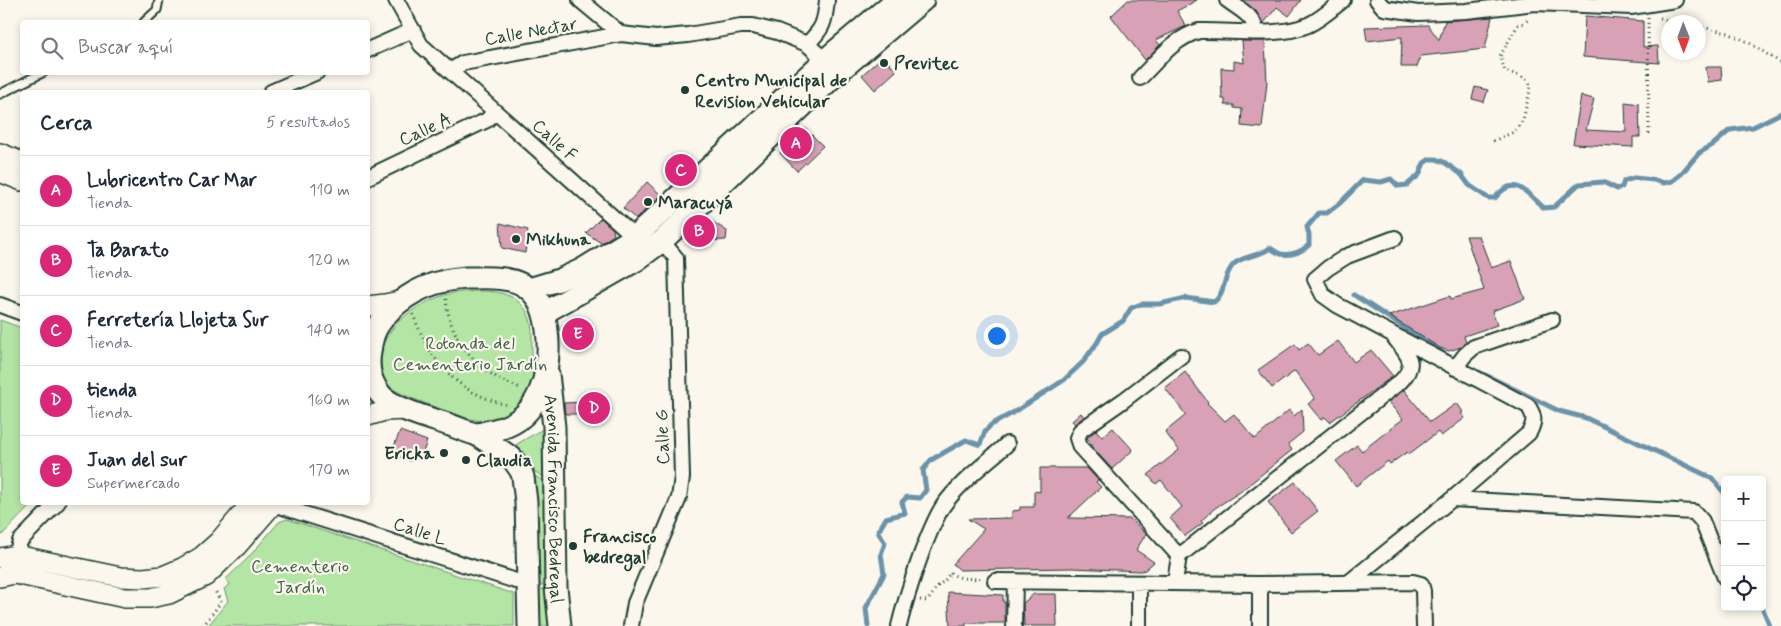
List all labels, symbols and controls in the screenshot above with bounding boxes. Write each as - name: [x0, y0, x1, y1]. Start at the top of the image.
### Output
- street label: Calle Nectar: [483, 12, 580, 52]
- north arrow: [1661, 15, 1706, 60]
- search box: [20, 20, 370, 75]
- icon: search: [38, 34, 66, 62]
- text: Buscar aquí: [78, 35, 173, 60]
- place label: Previtec: [894, 52, 959, 76]
- marker: Previtec: [878, 57, 890, 69]
- place label: Centro Municipal de Revision Vehicular: [695, 69, 847, 114]
- marker: Centro Municipal de Revision Vehicular: [679, 84, 691, 96]
- street label: Calle A: [395, 107, 456, 152]
- text: Cerca: [40, 109, 93, 137]
- text: 5 resultados: [266, 112, 350, 133]
- street label: Calle F: [527, 114, 582, 167]
- pin: A: [780, 124, 812, 162]
- pin: C: [665, 151, 697, 189]
- text: Lubricentro Car Mar: [87, 168, 257, 193]
- text: A: [51, 180, 61, 201]
- text: 110 m: [309, 180, 350, 201]
- place label: Maracuyá: [658, 191, 733, 215]
- text: Tienda: [87, 193, 132, 214]
- marker: Maracuyá: [642, 196, 654, 208]
- pin: B: [683, 212, 715, 250]
- place label: Mikhuna: [526, 228, 592, 252]
- marker: Mikhuna: [510, 233, 522, 245]
- text: Ta Barato: [87, 238, 169, 263]
- text: B: [51, 250, 61, 271]
- text: 120 m: [308, 250, 350, 271]
- text: Tienda: [87, 263, 132, 284]
- text: Ferretería Llojeta Sur: [87, 308, 268, 333]
- pin: E: [562, 315, 594, 353]
- text: C: [50, 320, 62, 341]
- text: 140 m: [306, 320, 350, 341]
- your location: [984, 323, 1010, 349]
- park label: Rotonda del Cementerio Jardín: [393, 332, 547, 377]
- text: Tienda: [87, 333, 132, 354]
- text: tienda: [87, 378, 137, 403]
- pin: D: [578, 389, 610, 427]
- text: D: [50, 390, 62, 411]
- text: 160 m: [307, 390, 350, 411]
- street label: Avenida Francisco Bedregal: [537, 393, 569, 604]
- text: Tienda: [87, 403, 132, 424]
- street label: Calle G: [650, 409, 676, 465]
- place label: Ericka: [384, 442, 435, 466]
- marker: Ericka: [438, 447, 450, 459]
- text: Juan del sur: [87, 448, 187, 473]
- place label: Claudia: [476, 449, 532, 473]
- marker: Claudia: [460, 454, 472, 466]
- text: E: [51, 460, 61, 481]
- text: 170 m: [308, 460, 350, 481]
- text: Supermercado: [87, 473, 180, 494]
- map controls: [1721, 476, 1766, 611]
- button: +: [1721, 476, 1766, 521]
- street label: Calle L: [390, 512, 449, 552]
- button: −: [1721, 521, 1766, 566]
- place label: Francisco bedregal: [583, 525, 656, 572]
- marker: Francisco bedregal: [567, 540, 579, 552]
- park label: Cementerio Jardín: [251, 555, 349, 600]
- button: locate: [1721, 566, 1766, 611]

